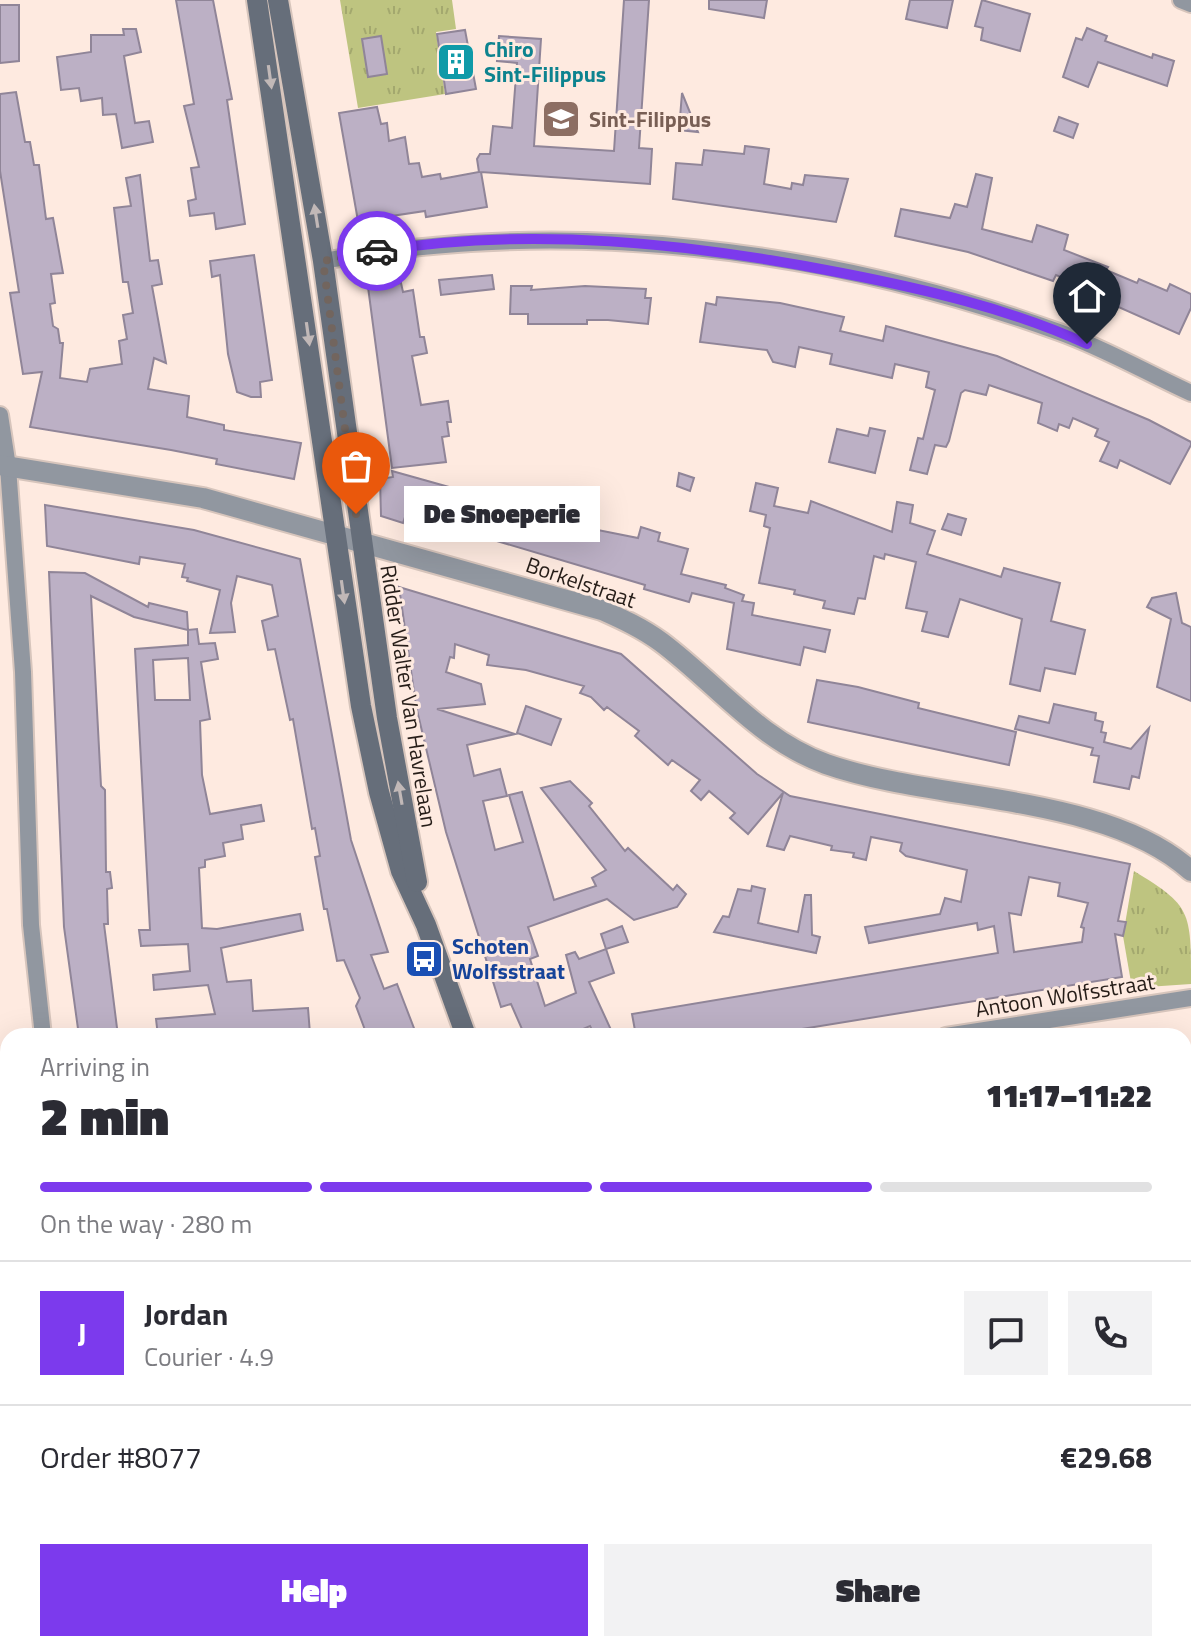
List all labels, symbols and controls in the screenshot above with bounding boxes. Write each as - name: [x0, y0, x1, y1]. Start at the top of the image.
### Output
- place label: Chiro Sint-Filippus: [484, 32, 606, 91]
- building icon: Chiro Sint-Filippus: [435, 41, 477, 83]
- one-way arrow: [264, 65, 277, 90]
- school or university icon: Sint-Filippus: [540, 98, 582, 140]
- place label: Sint-Filippus: [589, 102, 711, 136]
- one-way arrow: [309, 203, 322, 228]
- courier: [337, 211, 417, 291]
- icon: car: [355, 229, 399, 273]
- pin: [1053, 262, 1121, 344]
- icon: home: [1065, 274, 1109, 318]
- one-way arrow: [302, 322, 315, 347]
- pin: [322, 432, 390, 514]
- icon: bag: [334, 444, 378, 488]
- callout: De Snoeperie: [404, 486, 600, 542]
- text: De Snoeperie: [424, 494, 580, 533]
- street label: Borkelstraat: [521, 547, 641, 617]
- street label: Ridder Walter Van Havrelaan: [371, 562, 447, 830]
- one-way arrow: [337, 580, 350, 605]
- one-way arrow: [393, 781, 405, 806]
- place label: Schoten Wolfsstraat: [452, 929, 565, 988]
- bus stop icon: Schoten Wolfsstraat: [403, 938, 445, 980]
- street label: Antoon Wolfsstraat: [973, 964, 1157, 1026]
- text: Arriving in: [40, 1047, 150, 1086]
- text: 11:17–11:22: [986, 1073, 1152, 1119]
- text: 2 min: [40, 1076, 169, 1155]
- text: On the way · 280 m: [40, 1204, 252, 1243]
- text: Jordan: [144, 1291, 228, 1337]
- button: chat: [964, 1291, 1048, 1375]
- button: phone: [1068, 1291, 1152, 1375]
- text: J: [77, 1310, 87, 1356]
- text: Courier · 4.9: [144, 1337, 274, 1376]
- text: Order #8077: [40, 1434, 202, 1480]
- text: €29.68: [1060, 1434, 1152, 1480]
- button: Help: [40, 1544, 588, 1636]
- button: Share: [604, 1544, 1152, 1636]

